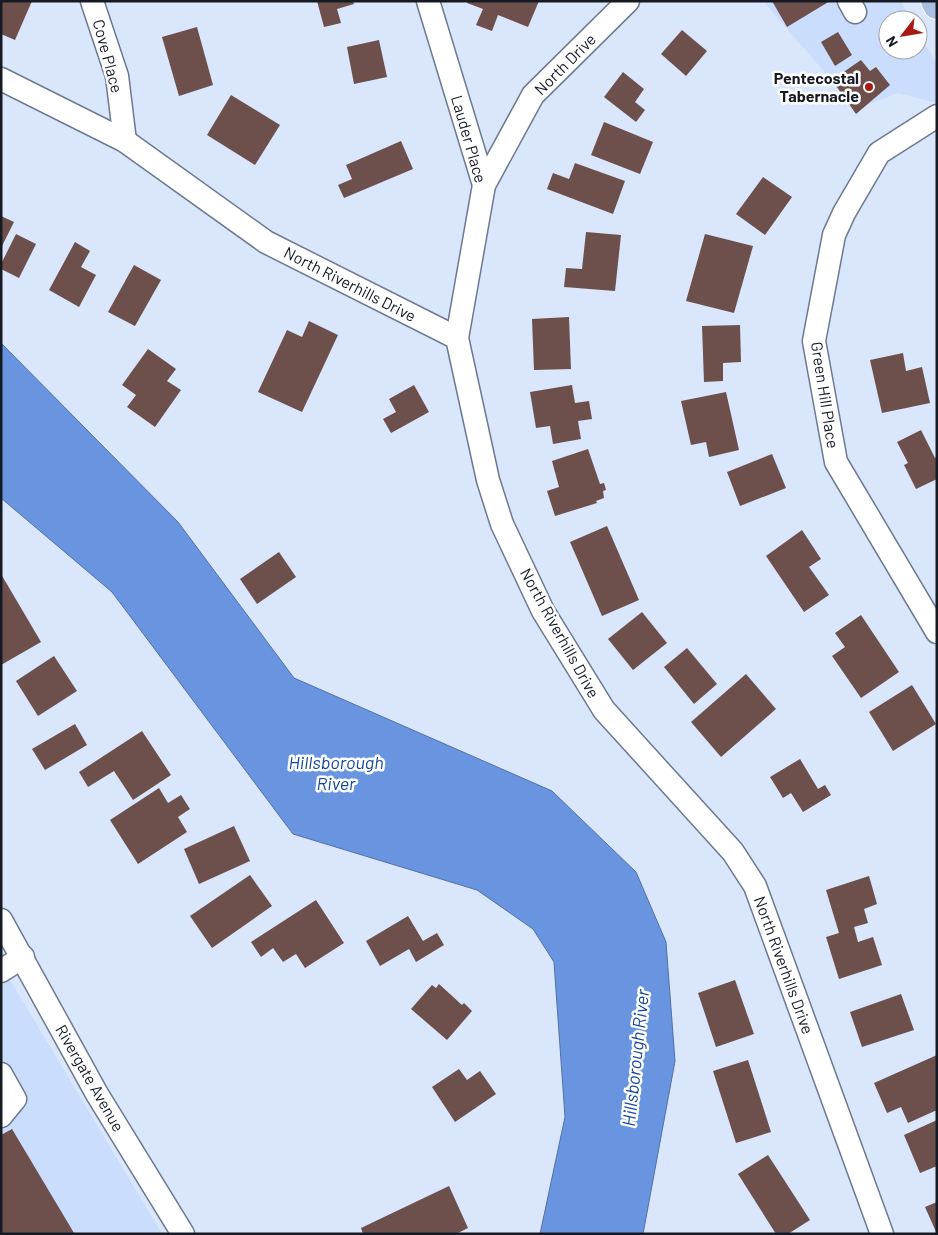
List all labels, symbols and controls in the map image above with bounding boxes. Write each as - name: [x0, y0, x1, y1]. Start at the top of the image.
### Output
- north arrow: [878, 10, 928, 60]
- street label: Cove Place: [90, 17, 127, 95]
- street label: North Drive: [530, 29, 599, 98]
- text: N: [882, 34, 901, 50]
- place label: Pentecostal Tabernacle: [774, 68, 859, 105]
- marker: Pentecostal Tabernacle: [863, 81, 875, 93]
- street label: Lauder Place: [448, 93, 491, 185]
- street label: North Riverhills Drive: [281, 242, 419, 325]
- street label: Green Hill Place: [808, 340, 843, 450]
- street label: North Riverhills Drive: [517, 565, 604, 701]
- water label: Hillsborough River: [288, 751, 384, 794]
- street label: North Riverhills Drive: [751, 893, 818, 1036]
- water label: Hillsborough River: [617, 988, 653, 1127]
- street label: Rivergate Avenue: [52, 1021, 129, 1135]

